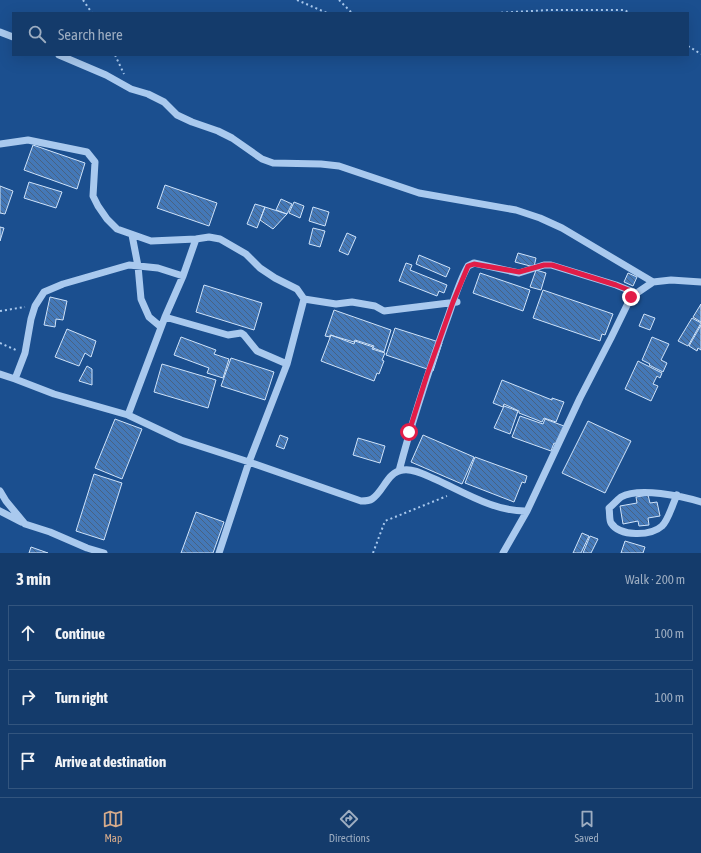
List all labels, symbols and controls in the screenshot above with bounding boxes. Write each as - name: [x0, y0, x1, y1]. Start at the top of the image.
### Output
- search box: [12, 12, 689, 56]
- icon: search: [26, 23, 48, 45]
- text: Search here: [58, 26, 123, 43]
- route end: [622, 288, 640, 306]
- route start: [400, 423, 418, 441]
- text: 3 min: [16, 569, 51, 589]
- text: Walk · 200 m: [625, 572, 685, 587]
- icon: ahead: [17, 622, 39, 644]
- text: Continue: [55, 625, 105, 642]
- text: 100 m: [655, 626, 684, 641]
- icon: right: [17, 686, 39, 708]
- text: Turn right: [55, 689, 108, 706]
- text: 100 m: [655, 690, 684, 705]
- icon: arrive: [17, 750, 39, 772]
- text: Arrive at destination: [55, 753, 166, 770]
- tab: Map: [102, 808, 124, 844]
- tab: Directions: [329, 808, 370, 844]
- tab: Saved: [574, 808, 599, 844]

